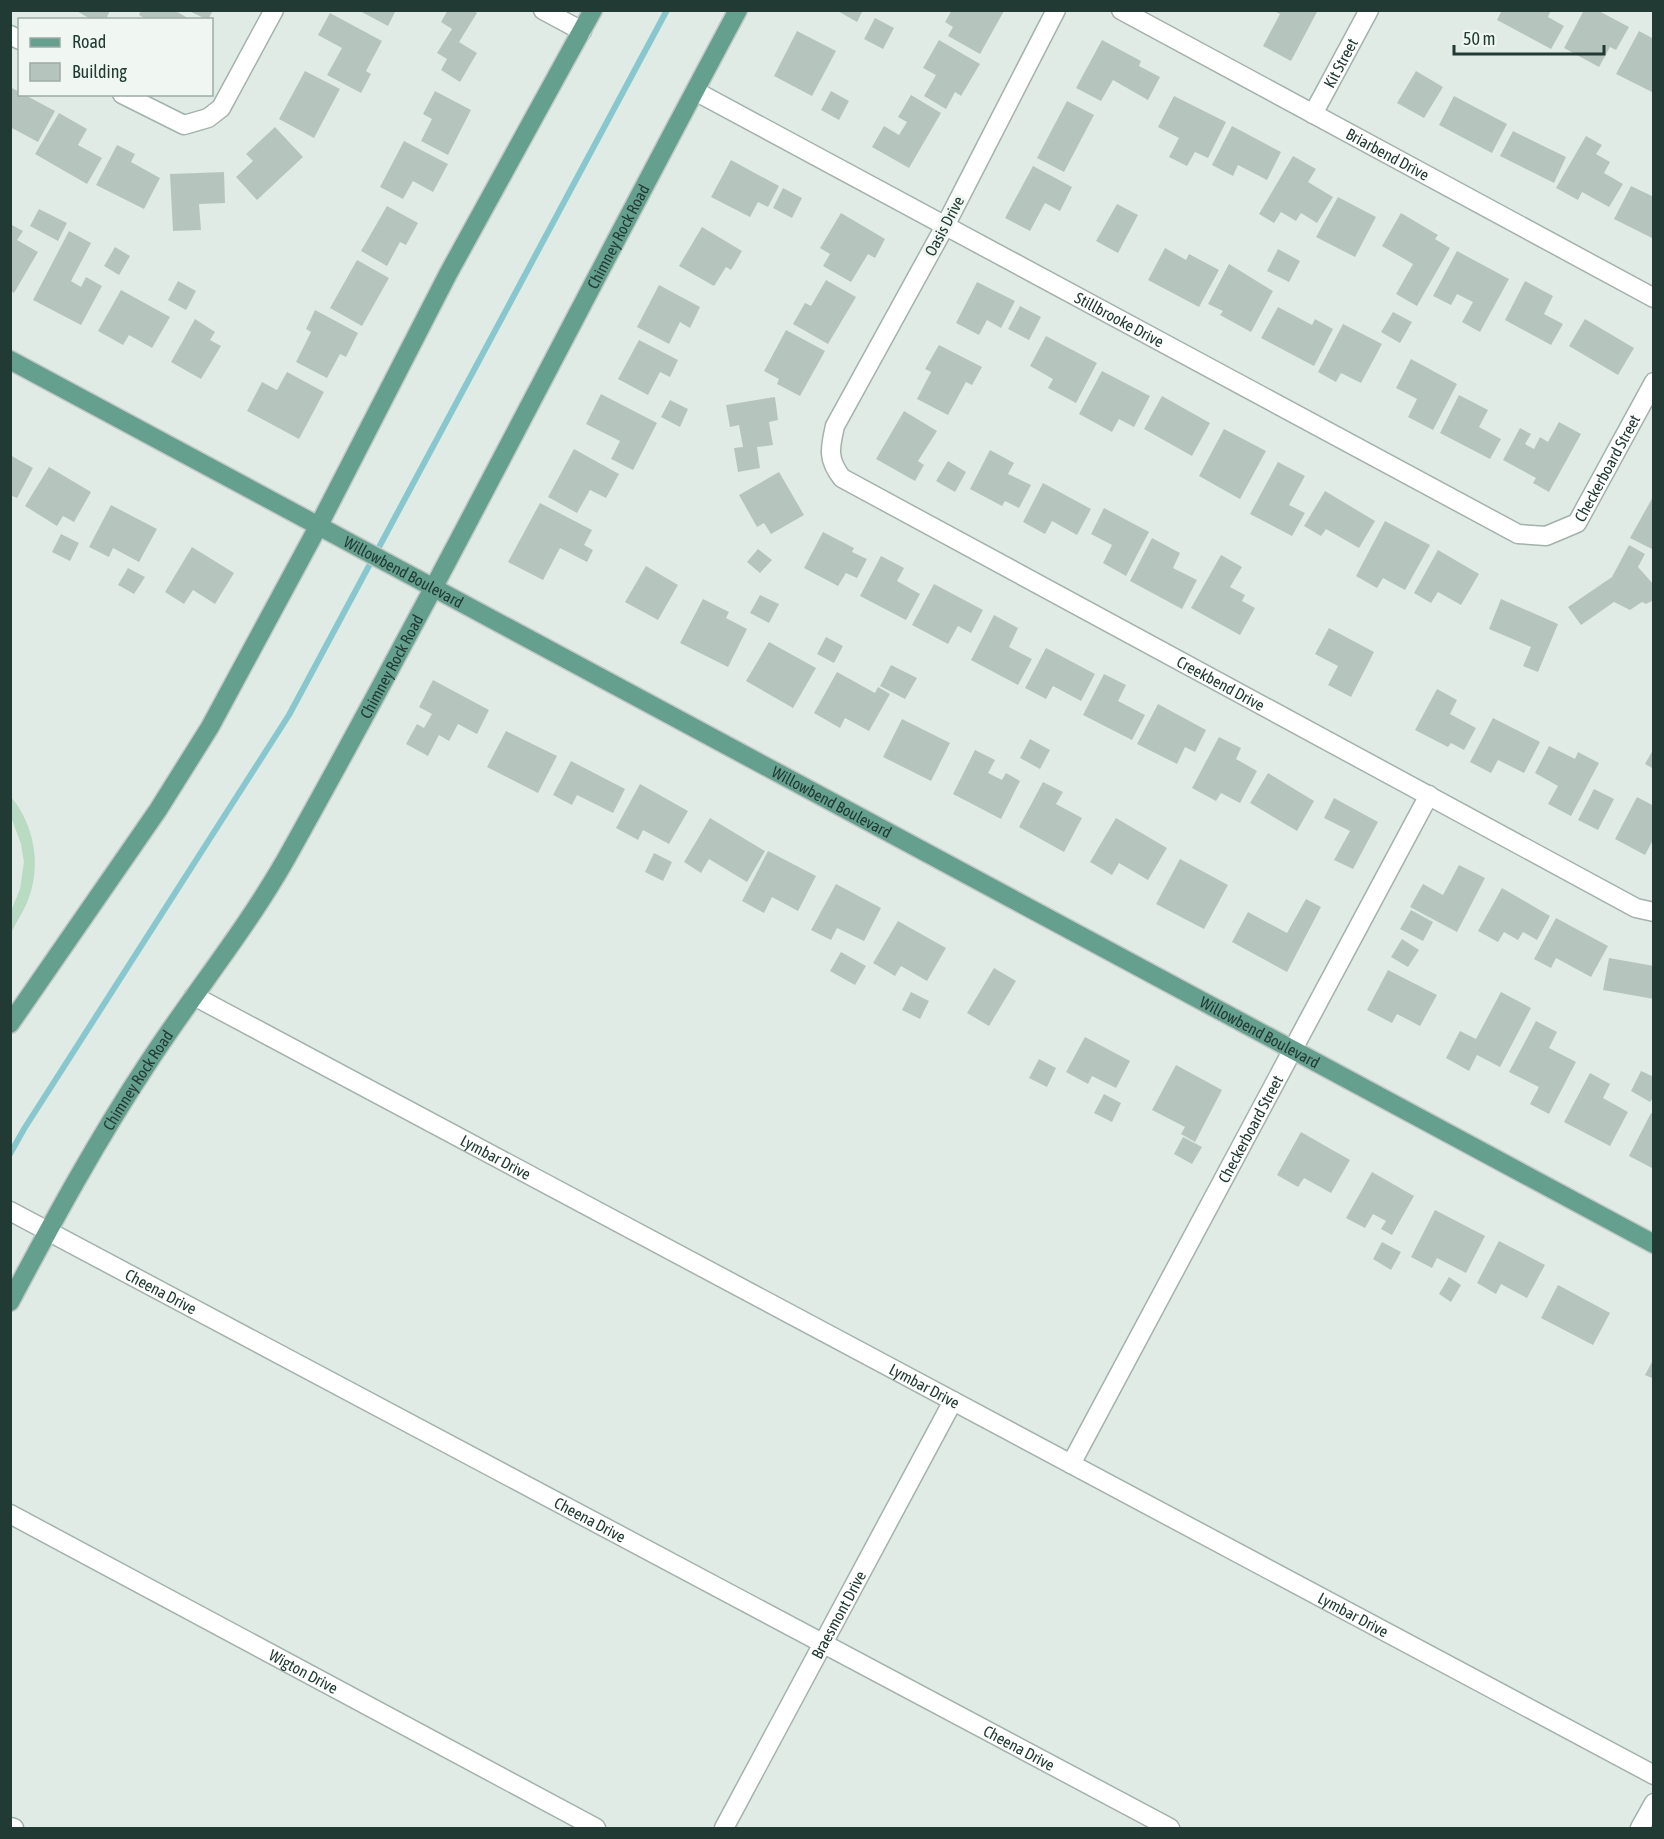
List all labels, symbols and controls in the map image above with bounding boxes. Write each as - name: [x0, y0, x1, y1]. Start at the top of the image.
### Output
- legend: [18, 18, 213, 96]
- scale bar: [1454, 18, 1604, 56]
- text: 50 m: [1463, 28, 1495, 49]
- text: Road: [72, 31, 106, 52]
- street label: Kit Street: [1320, 35, 1361, 91]
- text: Building: [72, 61, 127, 82]
- street label: Briarbend Drive: [1343, 124, 1432, 184]
- street label: Chimney Rock Road: [583, 181, 653, 292]
- street label: Oasis Drive: [921, 193, 967, 259]
- street label: Stillbrooke Drive: [1072, 288, 1167, 351]
- street label: Checkerboard Street: [1571, 411, 1644, 525]
- street label: Willowbend Boulevard: [341, 532, 467, 611]
- street label: Chimney Rock Road: [356, 611, 427, 721]
- street label: Creekbend Drive: [1174, 652, 1268, 714]
- street label: Willowbend Boulevard: [769, 762, 895, 841]
- street label: Willowbend Boulevard: [1197, 993, 1323, 1072]
- street label: Chimney Rock Road: [99, 1027, 176, 1133]
- street label: Checkerboard Street: [1214, 1072, 1286, 1186]
- street label: Lymbar Drive: [458, 1131, 534, 1183]
- street label: Cheena Drive: [122, 1265, 200, 1318]
- street label: Lymbar Drive: [886, 1360, 963, 1412]
- street label: Cheena Drive: [551, 1493, 629, 1546]
- street label: Braesmont Drive: [807, 1568, 869, 1662]
- street label: Lymbar Drive: [1315, 1589, 1391, 1641]
- street label: Wigton Drive: [266, 1646, 341, 1697]
- street label: Cheena Drive: [980, 1722, 1058, 1774]

